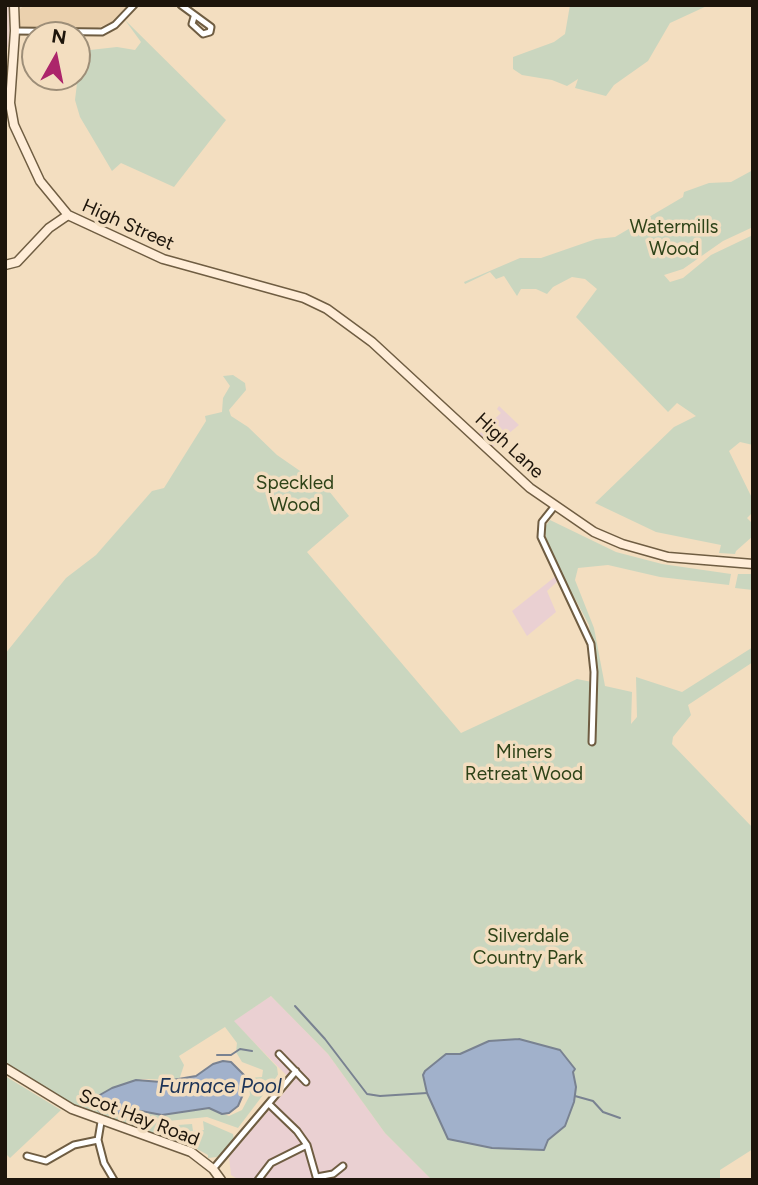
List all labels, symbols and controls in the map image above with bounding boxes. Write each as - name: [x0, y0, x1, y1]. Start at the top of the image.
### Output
- north arrow: [21, 21, 91, 91]
- text: N: [50, 24, 68, 49]
- street label: High Street: [78, 195, 178, 255]
- park label: Watermills Wood: [630, 216, 718, 260]
- street label: High Lane: [470, 408, 548, 484]
- park label: Speckled Wood: [256, 472, 334, 516]
- park label: Miners Retreat Wood: [465, 741, 583, 785]
- park label: Silverdale Country Park: [473, 925, 583, 969]
- water label: Furnace Pool: [158, 1074, 282, 1100]
- street label: Scot Hay Road: [76, 1085, 202, 1151]

